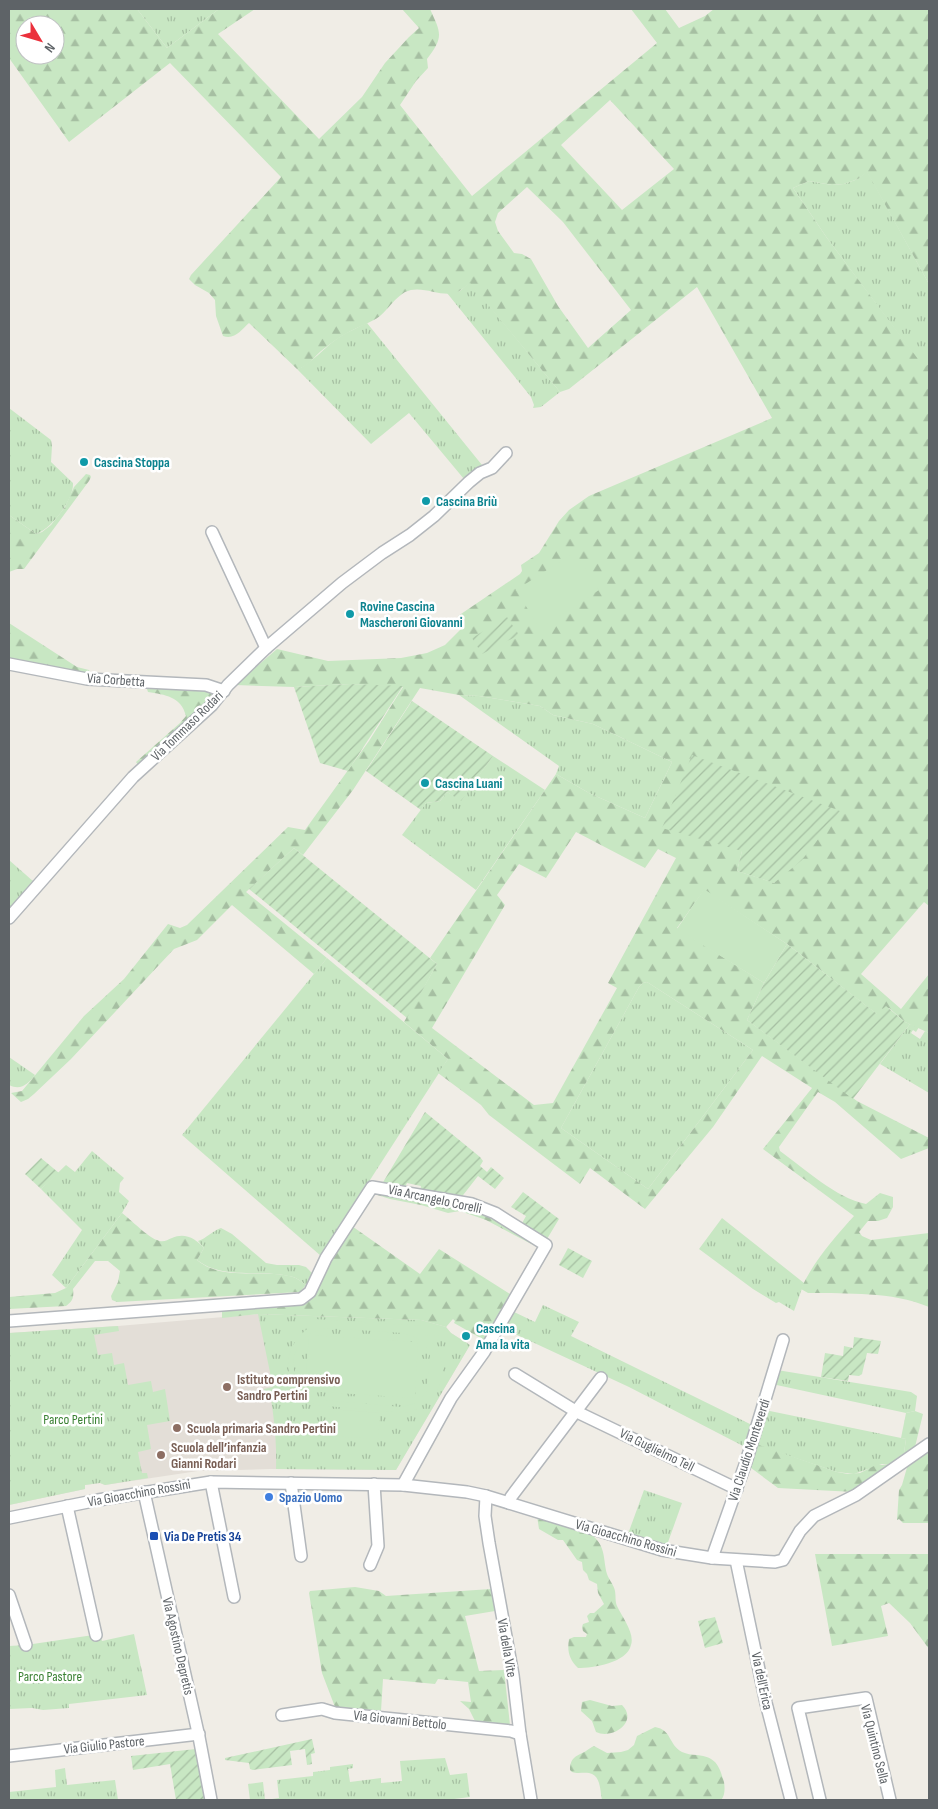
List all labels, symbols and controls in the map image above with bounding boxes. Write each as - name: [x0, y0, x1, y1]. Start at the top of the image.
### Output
- north arrow: [15, 15, 65, 65]
- text: N: [41, 40, 59, 56]
- place label: Cascina Stoppa: [94, 454, 170, 471]
- marker: Cascina Stoppa: [78, 456, 90, 468]
- place label: Cascina Briù: [436, 493, 497, 510]
- marker: Cascina Briù: [420, 495, 432, 507]
- place label: Rovine Cascina Mascheroni Giovanni: [360, 598, 463, 631]
- marker: Rovine Cascina Mascheroni Giovanni: [344, 608, 356, 620]
- street label: Via Corbetta: [86, 669, 146, 691]
- street label: Via Tommaso Rodari: [147, 687, 227, 765]
- place label: Cascina Luani: [435, 775, 503, 792]
- marker: Cascina Luani: [419, 777, 431, 789]
- street label: Via Arcangelo Corelli: [387, 1181, 483, 1217]
- place label: Cascina Ama la vita: [475, 1320, 530, 1353]
- marker: Cascina Ama la vita: [460, 1330, 472, 1342]
- place label: Istituto comprensivo Sandro Pertini: [237, 1371, 340, 1404]
- marker: Istituto comprensivo Sandro Pertini: [221, 1381, 233, 1393]
- street label: Via Claudio Monteverdi: [724, 1397, 774, 1503]
- park label: Parco Pertini: [43, 1411, 103, 1428]
- place label: Scuola primaria Sandro Pertini: [187, 1420, 336, 1437]
- marker: Scuola primaria Sandro Pertini: [171, 1422, 183, 1434]
- street label: Via Guglielmo Tell: [617, 1425, 697, 1475]
- place label: Scuola dell’infanzia Gianni Rodari: [171, 1439, 267, 1472]
- marker: Scuola dell’infanzia Gianni Rodari: [155, 1449, 167, 1461]
- street label: Via Gioacchino Rossini: [86, 1476, 192, 1510]
- place label: Spazio Uomo: [279, 1489, 342, 1506]
- marker: Spazio Uomo: [263, 1491, 275, 1503]
- street label: Via Gioacchino Rossini: [574, 1515, 678, 1561]
- place label: Via De Pretis 34: [164, 1528, 242, 1545]
- marker: Via De Pretis 34: [148, 1530, 160, 1542]
- street label: Via Agostino Depretis: [159, 1596, 197, 1696]
- street label: Via della Vite: [493, 1617, 521, 1679]
- street label: Via dell'Erica: [748, 1651, 776, 1711]
- park label: Parco Pastore: [18, 1668, 82, 1685]
- street label: Via Quintino Sella: [857, 1703, 893, 1785]
- street label: Via Giovanni Bettolo: [353, 1707, 448, 1733]
- street label: Via Giulio Pastore: [63, 1732, 145, 1758]

